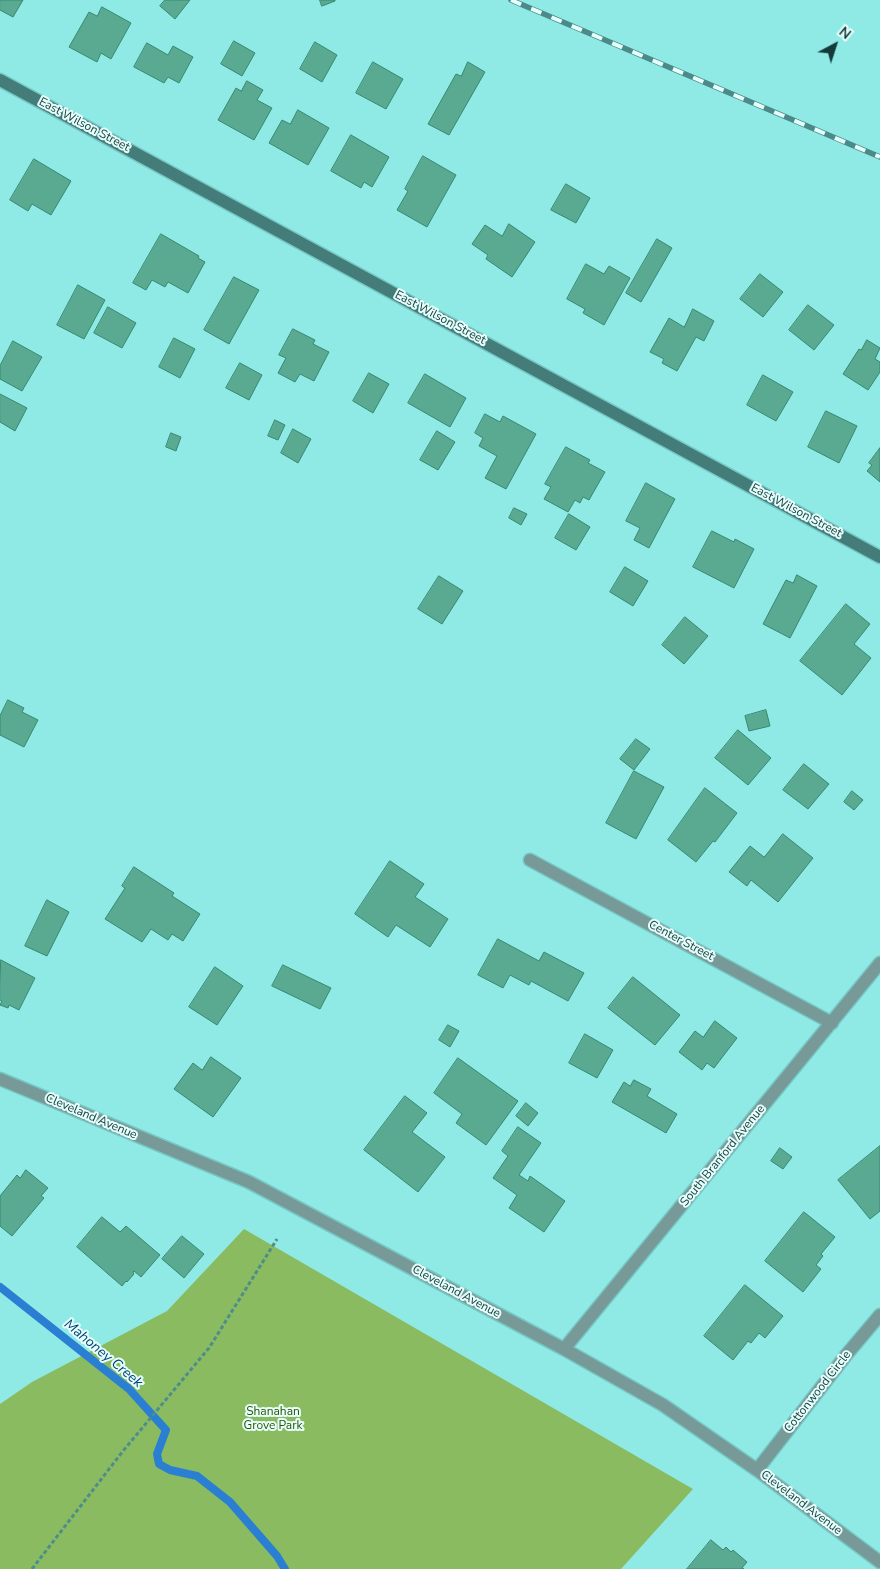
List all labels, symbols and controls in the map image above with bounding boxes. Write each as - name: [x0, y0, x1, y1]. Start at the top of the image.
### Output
- north arrow: [810, 20, 860, 70]
- text: N: [835, 22, 855, 44]
- street label: East Wilson Street: [36, 95, 132, 155]
- street label: East Wilson Street: [392, 288, 488, 348]
- street label: East Wilson Street: [748, 481, 844, 541]
- street label: Center Street: [646, 918, 716, 964]
- street label: Cleveland Avenue: [43, 1091, 139, 1143]
- street label: South Branford Avenue: [678, 1102, 768, 1210]
- street label: Cleveland Avenue: [409, 1263, 503, 1321]
- water label: Mahoney Creek: [60, 1316, 146, 1392]
- street label: Cottonwood Circle: [782, 1348, 854, 1436]
- park label: Shanahan Grove Park: [243, 1405, 303, 1433]
- street label: Cleveland Avenue: [758, 1468, 844, 1538]

